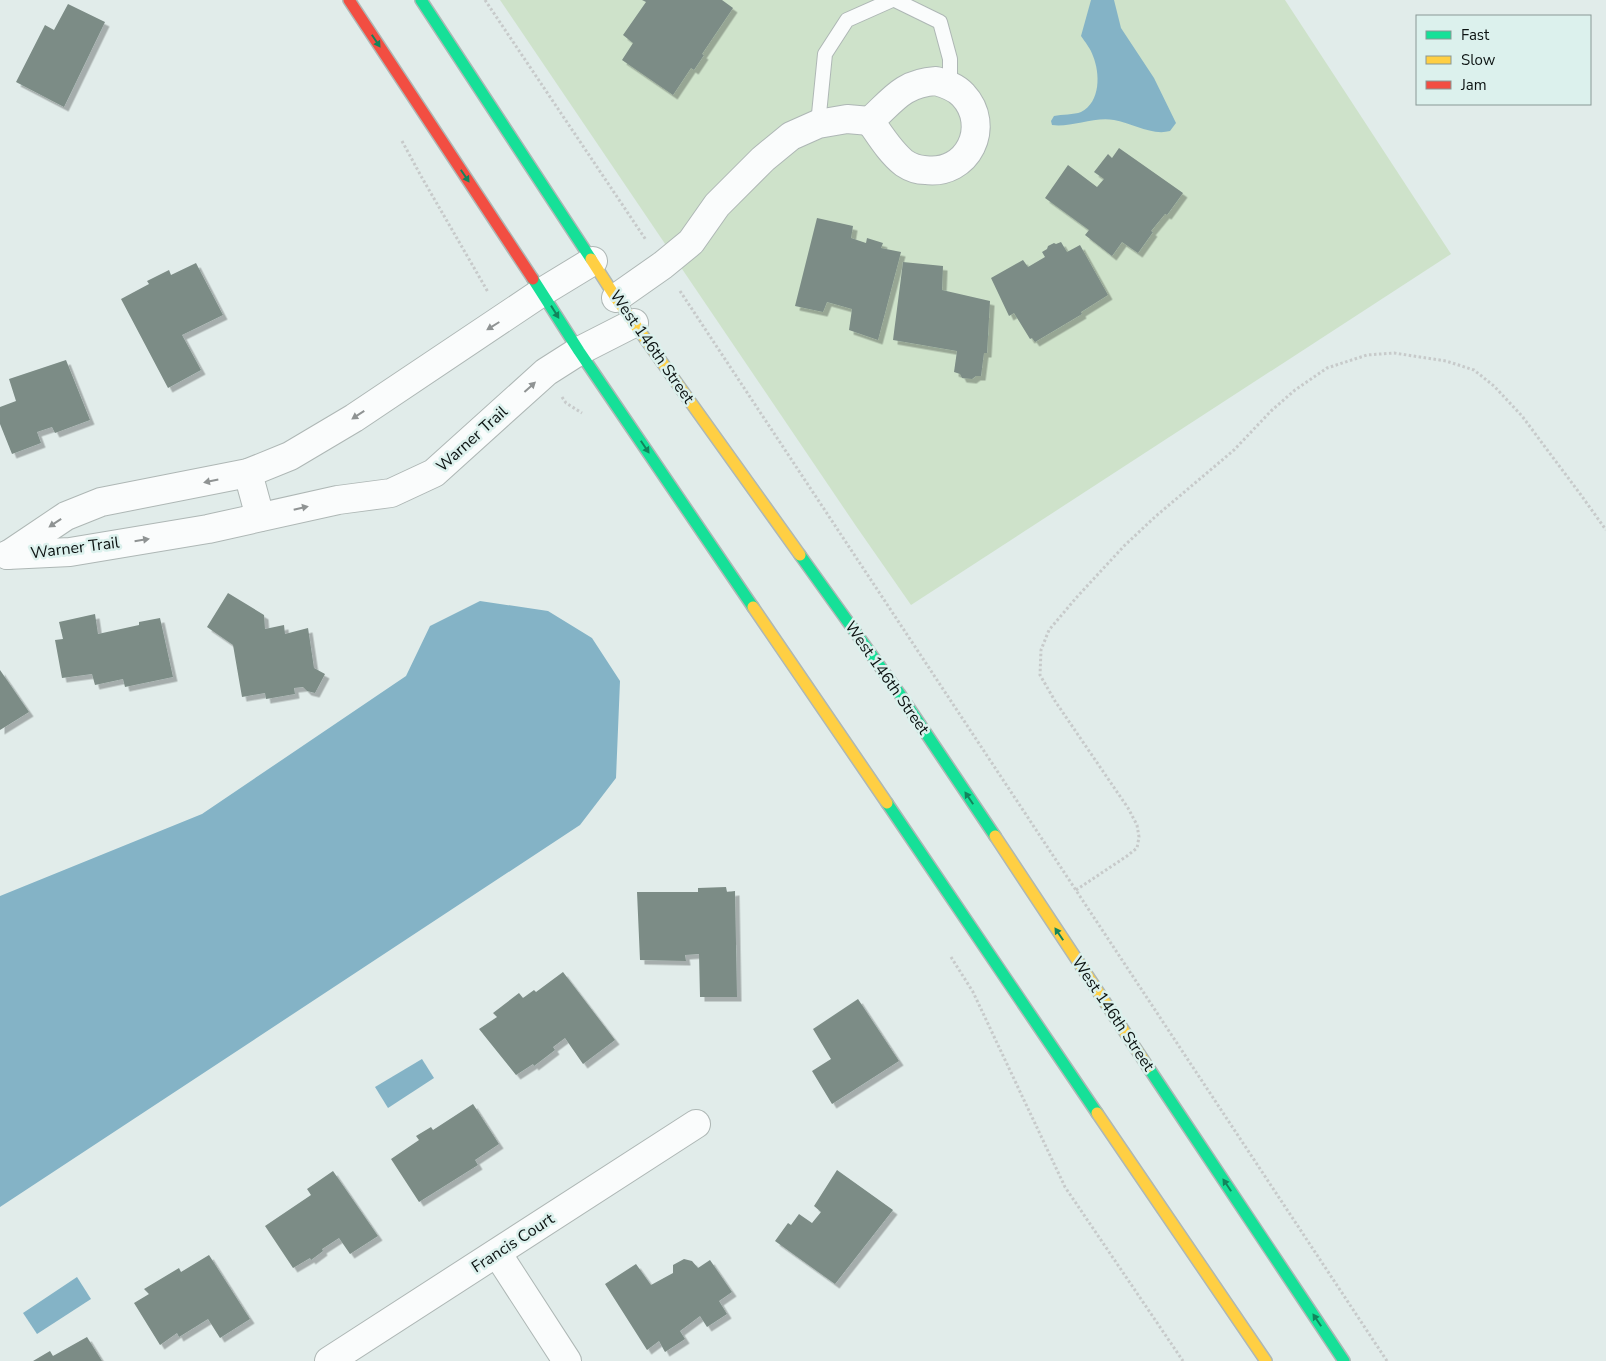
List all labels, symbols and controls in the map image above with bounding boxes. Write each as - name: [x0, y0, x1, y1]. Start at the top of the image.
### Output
- legend: [1416, 15, 1591, 105]
- text: Fast: [1461, 25, 1490, 45]
- one-way arrow: [371, 34, 380, 47]
- text: Slow: [1461, 50, 1496, 70]
- text: Jam: [1460, 75, 1487, 95]
- one-way arrow: [461, 169, 470, 183]
- street label: West 146th Street: [605, 286, 700, 408]
- one-way arrow: [550, 305, 559, 318]
- one-way arrow: [487, 321, 500, 330]
- one-way arrow: [523, 381, 535, 393]
- street label: Warner Trail: [431, 401, 513, 477]
- one-way arrow: [351, 411, 364, 420]
- one-way arrow: [640, 440, 649, 454]
- one-way arrow: [203, 477, 218, 485]
- one-way arrow: [294, 504, 309, 512]
- one-way arrow: [48, 518, 62, 528]
- street label: Warner Trail: [29, 532, 121, 564]
- one-way arrow: [134, 536, 150, 544]
- street label: West 146th Street: [840, 617, 935, 739]
- one-way arrow: [964, 792, 974, 805]
- one-way arrow: [1054, 927, 1064, 940]
- street label: West 146th Street: [1066, 952, 1160, 1076]
- one-way arrow: [1222, 1178, 1232, 1192]
- street label: Francis Court: [467, 1208, 559, 1278]
- one-way arrow: [1312, 1314, 1322, 1327]

